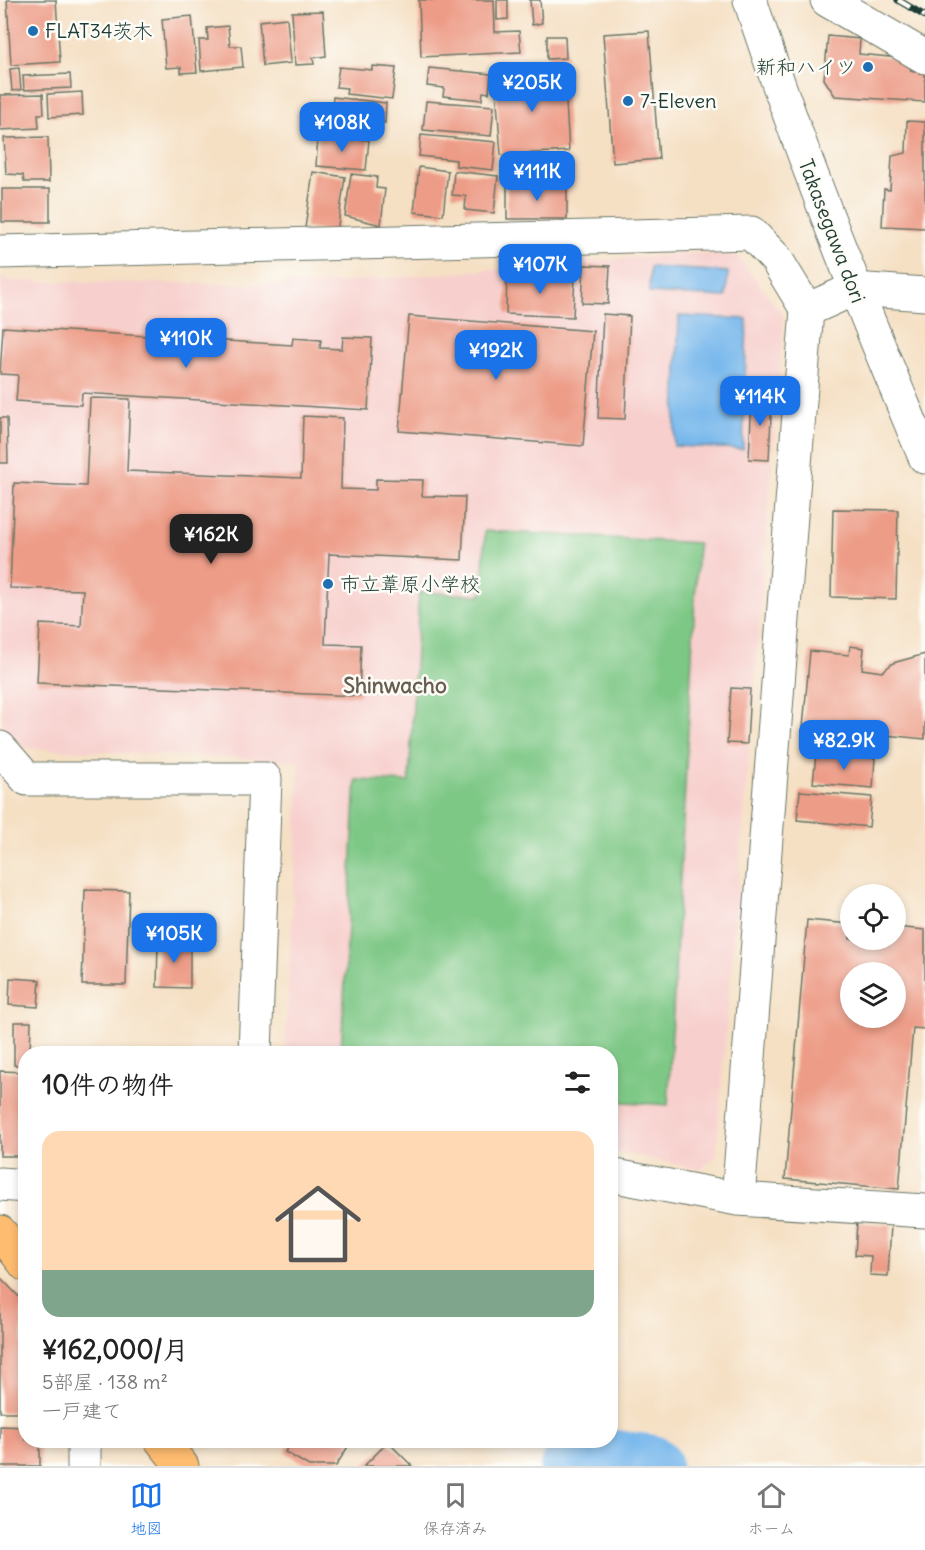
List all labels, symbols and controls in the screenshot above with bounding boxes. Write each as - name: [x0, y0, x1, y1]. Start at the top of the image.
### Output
- place label: FLAT34茨木: [45, 18, 152, 43]
- marker: FLAT34茨木: [26, 24, 40, 38]
- place label: 新和ハイツ: [756, 54, 856, 79]
- marker: 新和ハイツ: [861, 60, 875, 74]
- pin: ¥205K: [490, 62, 574, 113]
- text: ¥205K: [502, 69, 562, 94]
- place label: 7-Eleven: [640, 88, 717, 113]
- marker: 7-Eleven: [621, 94, 635, 108]
- pin: ¥108K: [300, 102, 384, 153]
- text: ¥108K: [314, 109, 370, 134]
- pin: ¥111K: [495, 151, 579, 202]
- street label: Takasegawa dori: [794, 155, 871, 306]
- text: ¥111K: [513, 158, 561, 183]
- pin: ¥107K: [498, 244, 582, 295]
- text: ¥107K: [513, 251, 567, 276]
- pin: ¥110K: [144, 318, 228, 369]
- text: ¥110K: [159, 325, 213, 350]
- pin: ¥192K: [454, 330, 538, 381]
- text: ¥192K: [469, 337, 523, 362]
- pin: ¥114K: [718, 376, 802, 427]
- text: ¥114K: [734, 383, 786, 408]
- pin: ¥162K: [169, 514, 253, 565]
- text: ¥162K: [184, 521, 238, 546]
- place label: 市立葦原小学校: [340, 571, 480, 596]
- marker: 市立葦原小学校: [321, 577, 335, 591]
- district label: Shinwacho: [343, 672, 447, 699]
- pin: ¥82.9K: [795, 720, 893, 771]
- text: ¥82.9K: [813, 727, 875, 752]
- map controls: [840, 884, 906, 1028]
- button: locate: [840, 884, 906, 950]
- pin: ¥105K: [132, 913, 216, 964]
- text: ¥105K: [146, 920, 202, 945]
- button: layers: [840, 962, 906, 1028]
- icon: filters: [561, 1066, 594, 1099]
- text: 10件の物件: [42, 1068, 173, 1101]
- icon: home: [264, 1170, 372, 1278]
- text: ¥162,000/月: [42, 1333, 189, 1366]
- text: 5部屋 · 138 m²: [42, 1369, 168, 1394]
- text: 一戸建て: [42, 1398, 122, 1423]
- tab: 地図: [130, 1479, 163, 1539]
- tab: 保存済み: [423, 1479, 487, 1539]
- tab: ホーム: [748, 1479, 795, 1539]

